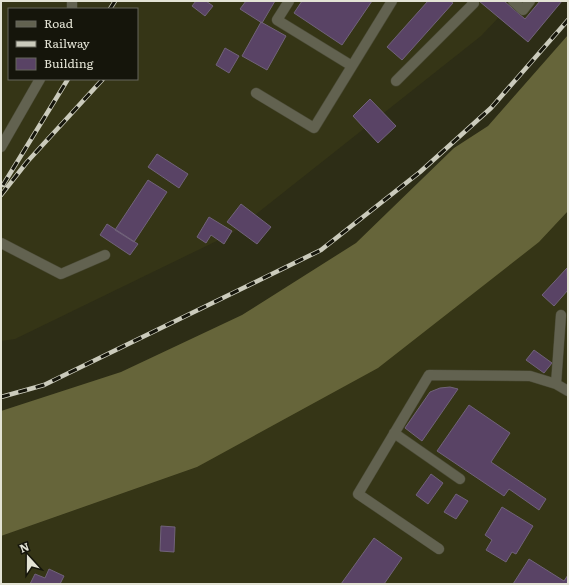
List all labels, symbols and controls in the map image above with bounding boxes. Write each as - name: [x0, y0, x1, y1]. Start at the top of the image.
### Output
- legend: [8, 8, 138, 80]
- text: Road: [44, 14, 74, 32]
- text: Railway: [44, 34, 90, 52]
- text: Building: [44, 54, 94, 72]
- north arrow: [8, 537, 48, 577]
- text: N: [17, 538, 31, 556]

